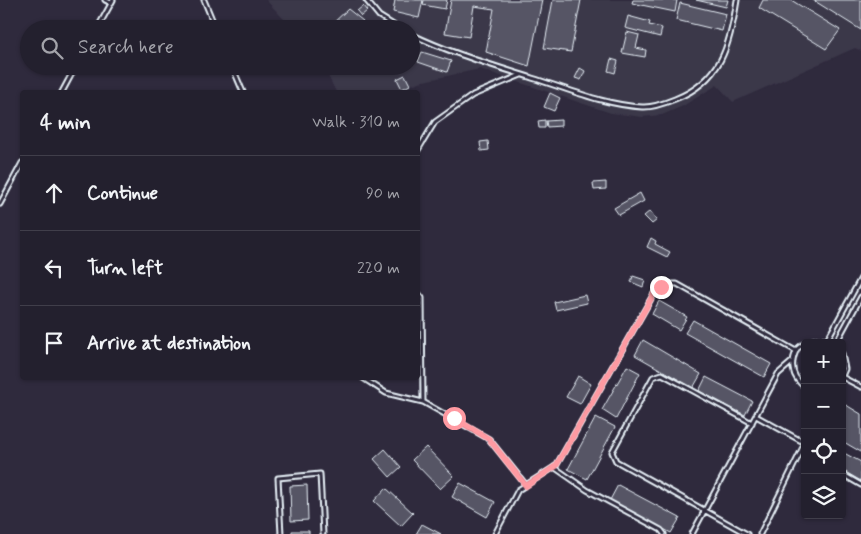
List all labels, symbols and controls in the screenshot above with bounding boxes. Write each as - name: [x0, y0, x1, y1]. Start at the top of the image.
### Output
- search box: [20, 20, 420, 75]
- icon: search: [38, 34, 66, 62]
- text: Search here: [78, 35, 174, 60]
- text: 4 min: [40, 109, 91, 137]
- text: Walk · 310 m: [312, 112, 400, 133]
- icon: ahead: [40, 179, 68, 207]
- text: Continue: [87, 181, 158, 206]
- text: 90 m: [366, 183, 400, 204]
- icon: left: [40, 254, 68, 282]
- text: Turn left: [87, 256, 163, 281]
- text: 220 m: [357, 258, 400, 279]
- route end: [650, 276, 673, 299]
- icon: arrive: [40, 329, 68, 357]
- text: Arrive at destination: [87, 331, 251, 356]
- map controls: [801, 339, 846, 519]
- button: +: [801, 339, 846, 384]
- button: −: [801, 384, 846, 429]
- route start: [443, 407, 466, 430]
- button: locate: [801, 429, 846, 474]
- button: layers: [801, 474, 846, 519]

